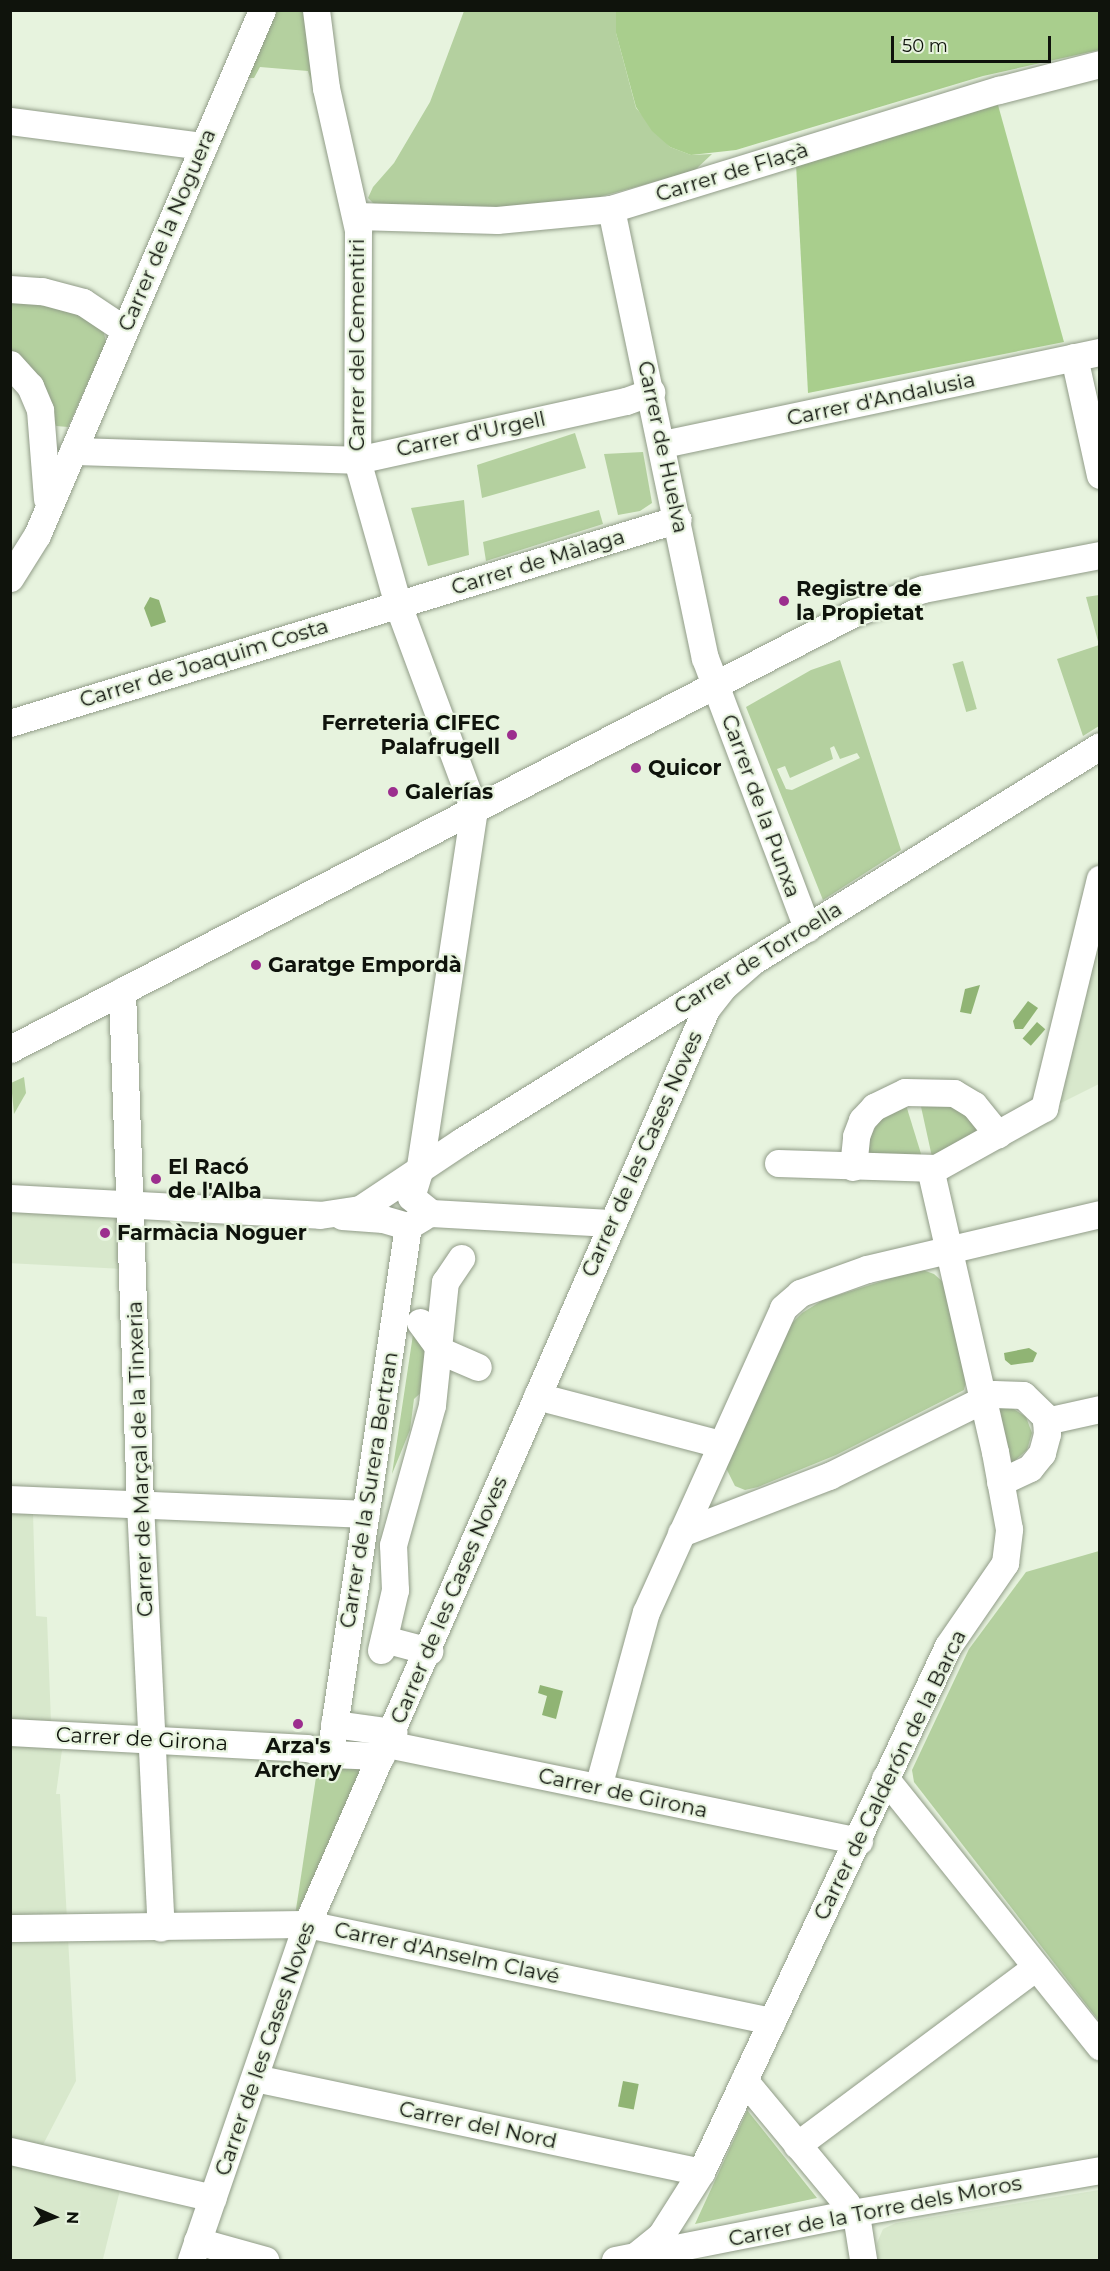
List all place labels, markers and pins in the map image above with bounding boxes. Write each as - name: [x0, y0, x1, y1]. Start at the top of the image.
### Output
- place label: Registre de la Propietat: [796, 576, 924, 626]
- marker: Registre de la Propietat: [777, 594, 791, 608]
- place label: Ferreteria CIFEC Palafrugell: [321, 710, 500, 760]
- marker: Ferreteria CIFEC Palafrugell: [505, 728, 519, 742]
- place label: Quicor: [648, 755, 722, 781]
- marker: Quicor: [629, 761, 643, 775]
- place label: Galerías: [405, 779, 493, 805]
- marker: Galerías: [386, 785, 400, 799]
- place label: Garatge Empordà: [268, 952, 462, 978]
- marker: Garatge Empordà: [249, 958, 263, 972]
- place label: El Racó de l'Alba: [168, 1154, 262, 1204]
- marker: El Racó de l'Alba: [149, 1172, 163, 1186]
- place label: Farmàcia Noguer: [117, 1220, 307, 1246]
- marker: Farmàcia Noguer: [98, 1226, 112, 1240]
- marker: Arza's Archery: [291, 1717, 305, 1731]
- place label: Arza's Archery: [255, 1733, 341, 1783]

